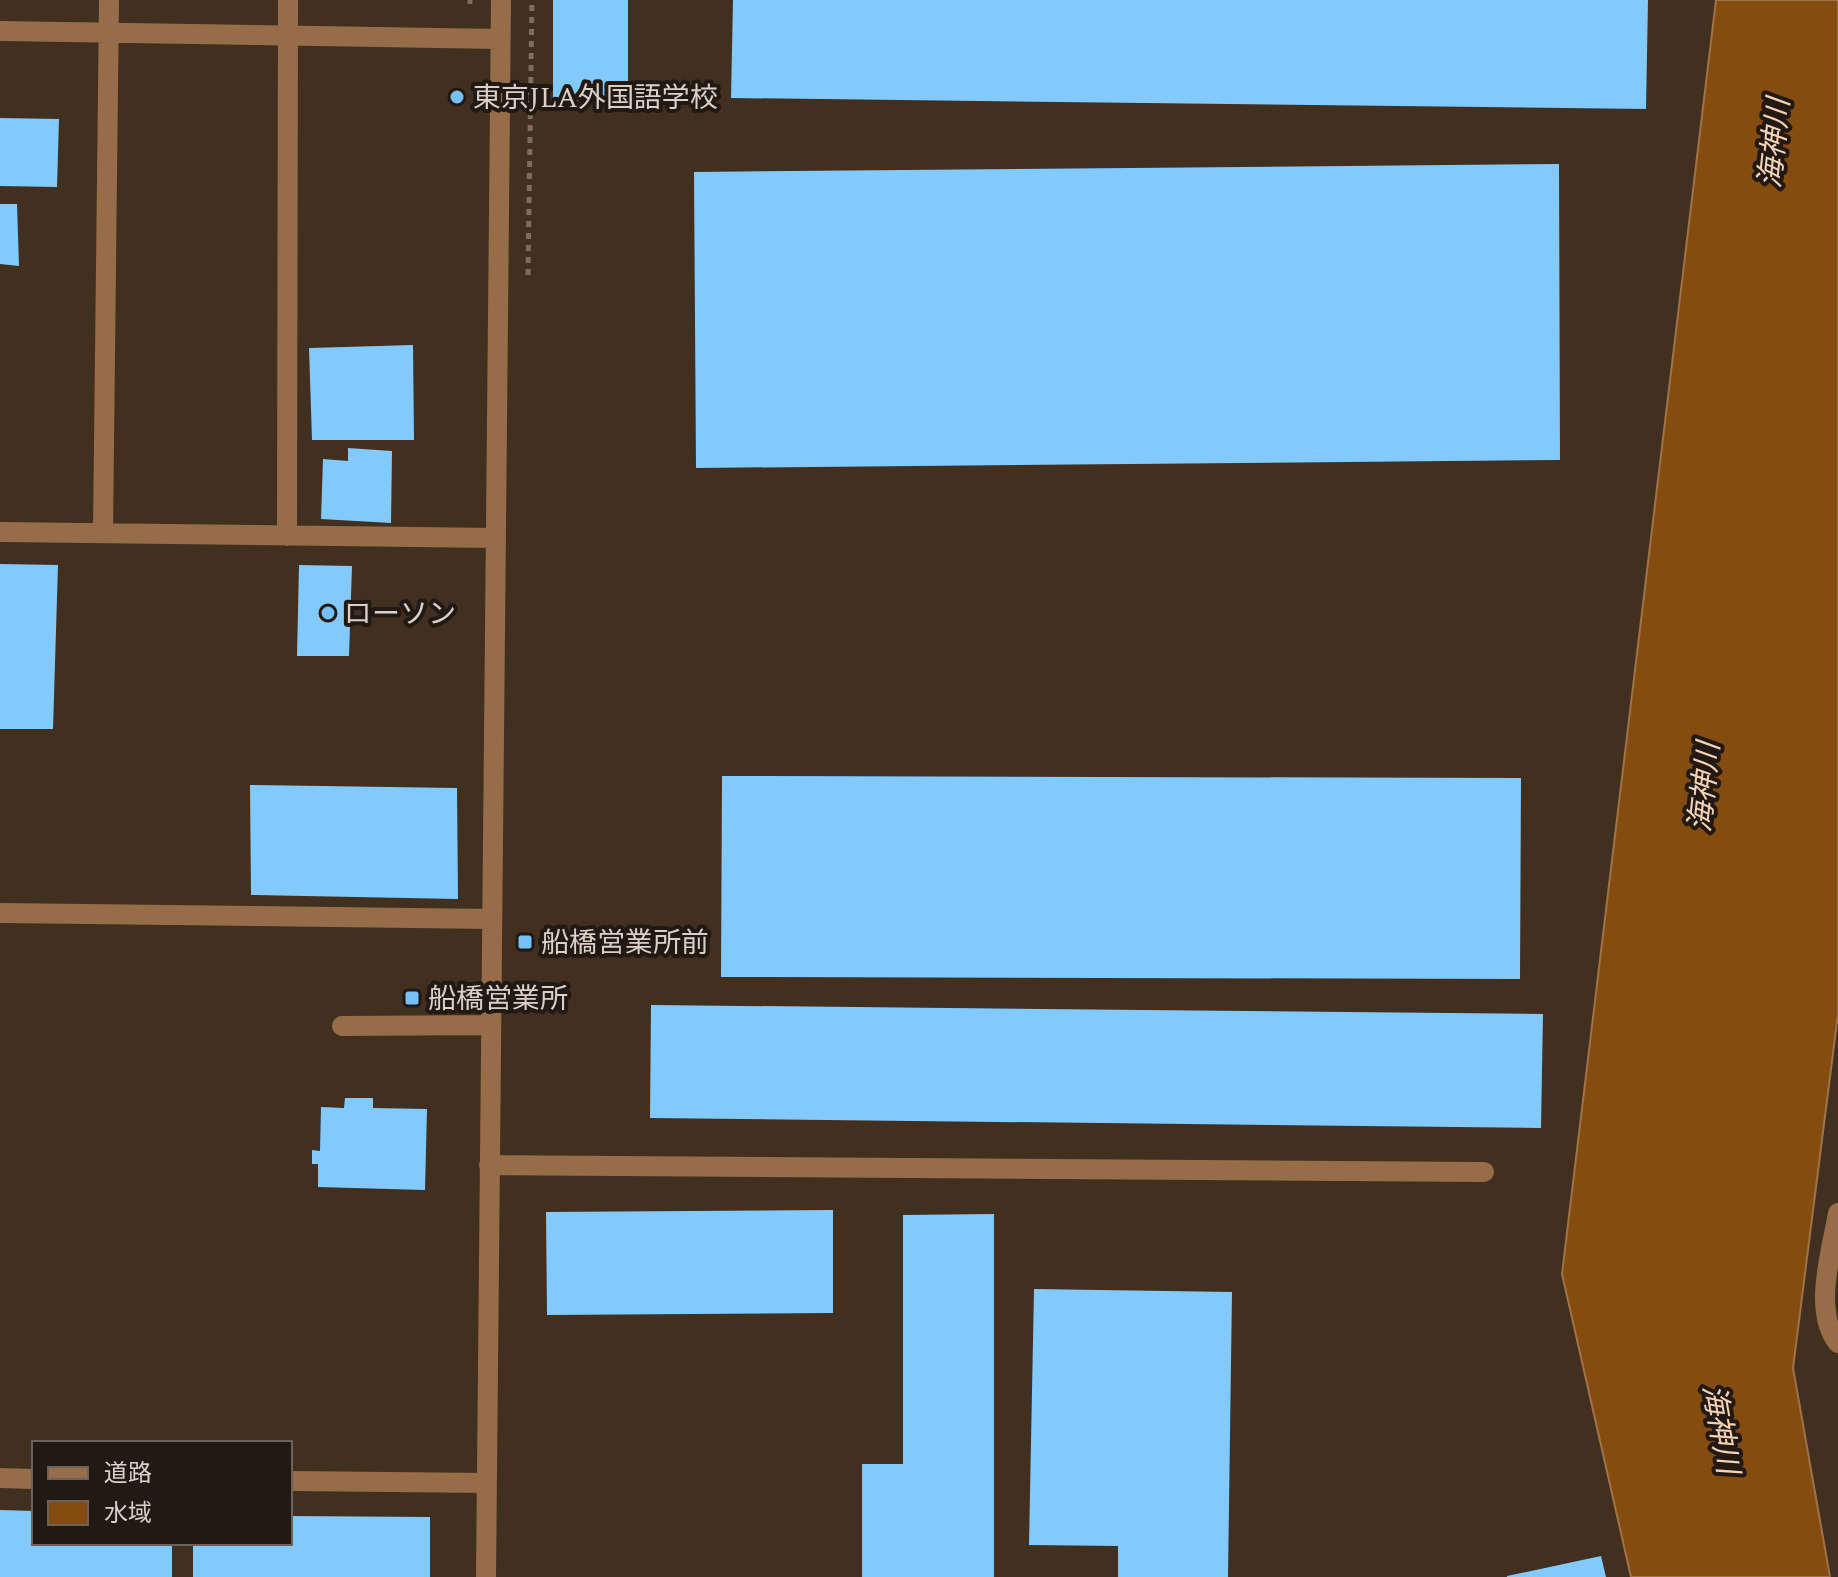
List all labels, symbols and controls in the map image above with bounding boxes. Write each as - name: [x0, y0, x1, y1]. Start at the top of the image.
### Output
- place label: 東京JLA外国語学校: [473, 77, 718, 120]
- marker: 東京JLA外国語学校: [448, 88, 466, 106]
- water label: 海神川: [1747, 93, 1803, 190]
- place label: ローソン: [344, 593, 456, 636]
- marker: ローソン: [319, 604, 337, 622]
- water label: 海神川: [1677, 737, 1733, 834]
- place label: 船橋営業所前: [541, 922, 709, 965]
- marker: 船橋営業所前: [516, 933, 534, 951]
- place label: 船橋営業所: [428, 978, 568, 1021]
- marker: 船橋営業所: [403, 989, 421, 1007]
- water label: 海神川: [1690, 1381, 1751, 1480]
- legend: [32, 1441, 292, 1545]
- text: 道路: [104, 1456, 152, 1492]
- text: 水域: [104, 1496, 152, 1532]

